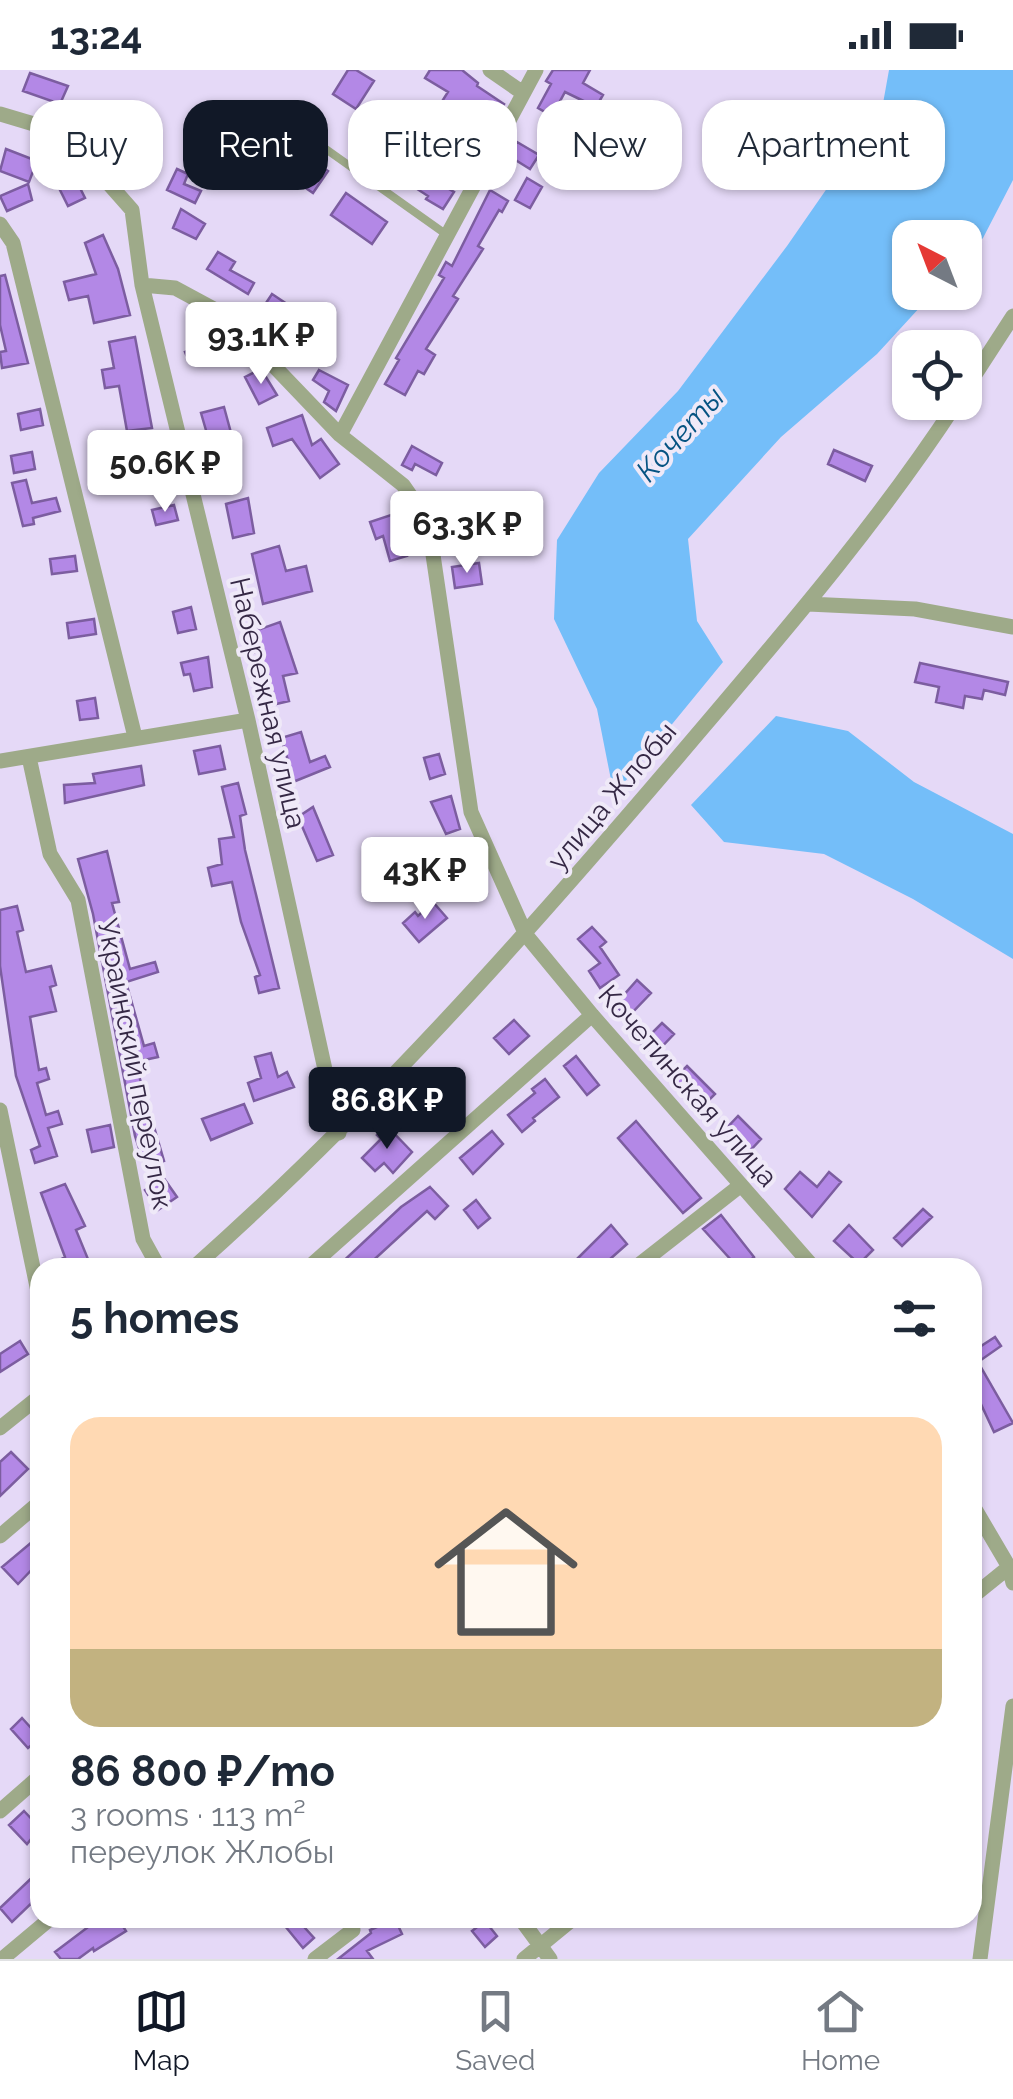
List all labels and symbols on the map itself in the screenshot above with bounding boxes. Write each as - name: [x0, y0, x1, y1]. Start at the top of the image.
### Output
- north arrow: [892, 220, 982, 310]
- pin: 93.1K ₽: [169, 302, 353, 387]
- water label: Кочеты: [629, 380, 731, 488]
- pin: 50.6K ₽: [73, 430, 257, 515]
- pin: 63.3K ₽: [375, 491, 559, 576]
- street label: Набережная улица: [223, 574, 313, 832]
- street label: улица Жлобы: [541, 715, 683, 877]
- pin: 43K ₽: [355, 837, 495, 922]
- street label: Украинский переулок: [91, 916, 179, 1212]
- street label: Кочетинская улица: [592, 979, 784, 1193]
- pin: 86.8K ₽: [295, 1067, 479, 1152]

